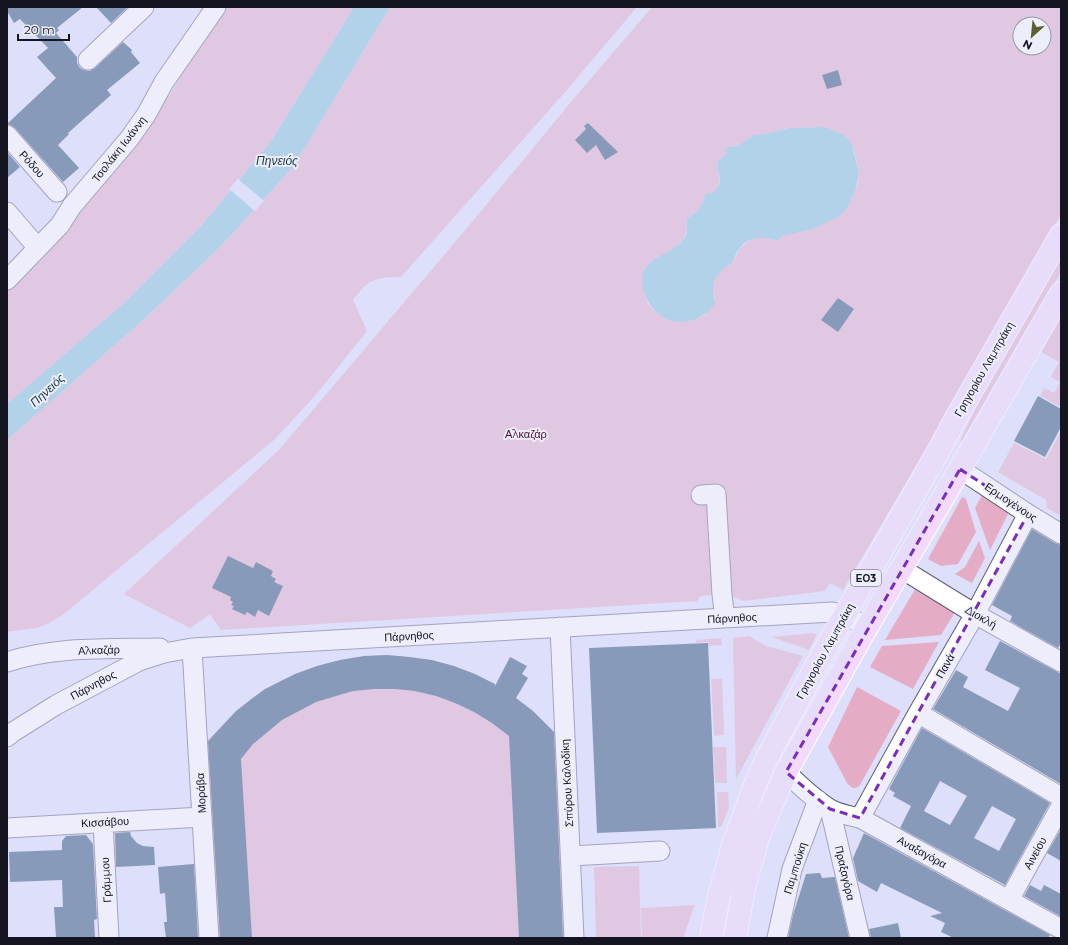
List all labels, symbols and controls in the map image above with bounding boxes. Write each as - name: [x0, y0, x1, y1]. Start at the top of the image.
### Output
- scale bar: [18, 16, 69, 42]
- north arrow: [1012, 16, 1052, 56]
- text: 20 m: [24, 22, 55, 37]
- text: N: [1020, 37, 1035, 53]
- street label: Τσολάκη Ιωάννη: [89, 113, 149, 185]
- street label: Ρόδου: [16, 148, 48, 180]
- water label: Πηνειός: [256, 153, 298, 168]
- street label: Γρηγορίου Λαμπράκη: [951, 319, 1017, 419]
- water label: Πηνειός: [27, 370, 68, 410]
- park label: Αλκαζάρ: [505, 427, 547, 441]
- street label: Ερμογένους: [982, 479, 1040, 525]
- road number: ΕΟ3: [851, 570, 881, 586]
- street label: Γρηγορίου Λαμπράκη: [793, 601, 857, 701]
- street label: Διοκλή: [963, 602, 999, 632]
- street label: Πάρνηθος: [707, 610, 757, 626]
- street label: Πάρνηθος: [384, 628, 434, 644]
- street label: Αλκαζάρ: [78, 642, 120, 658]
- street label: Πανά: [932, 651, 958, 681]
- street label: Πάρνηθος: [68, 667, 118, 703]
- street label: Σπύρου Καλοδίκη: [558, 739, 576, 827]
- street label: Μοράβα: [193, 772, 209, 814]
- street label: Κισσάβου: [81, 814, 129, 830]
- street label: Αναξαγόρα: [895, 833, 950, 872]
- street label: Αινείου: [1020, 834, 1050, 872]
- street label: Παμπούκη: [780, 840, 810, 896]
- street label: Πραξαγόρα: [832, 844, 858, 902]
- street label: Γράμμου: [98, 857, 114, 903]

